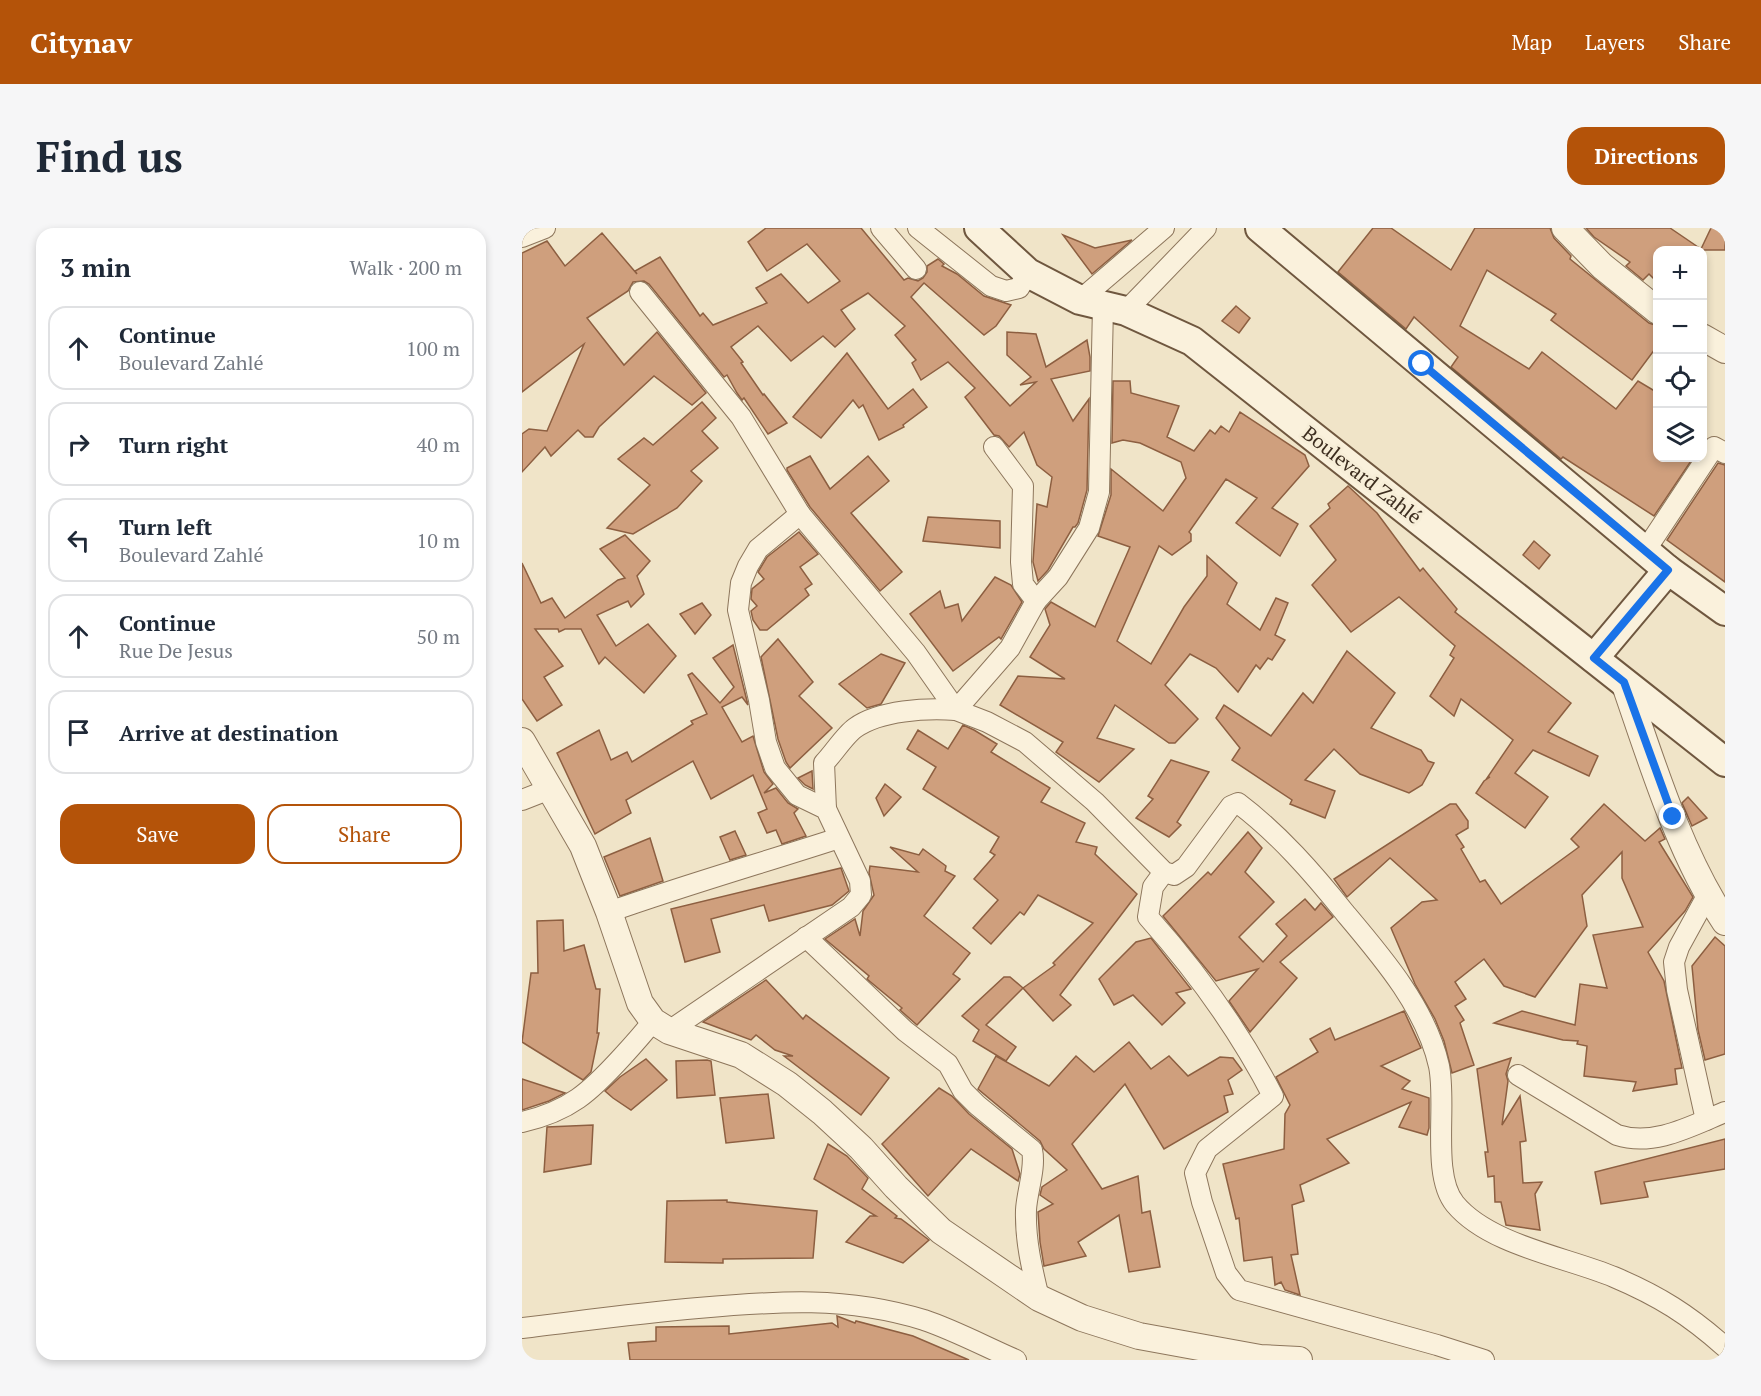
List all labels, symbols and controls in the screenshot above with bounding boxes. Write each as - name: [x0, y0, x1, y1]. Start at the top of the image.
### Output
- text: Citynav: [30, 24, 132, 61]
- text: Map: [1511, 28, 1552, 56]
- text: Layers: [1585, 28, 1645, 56]
- text: Share: [1678, 28, 1731, 56]
- button: Directions: [1567, 127, 1725, 185]
- text: Find us: [36, 128, 183, 184]
- map controls: [1653, 246, 1707, 462]
- button: +: [1653, 246, 1707, 300]
- text: 3 min: [60, 250, 131, 284]
- text: Walk · 200 m: [350, 254, 462, 281]
- button: −: [1653, 300, 1707, 354]
- text: Continue: [119, 320, 216, 349]
- icon: ahead: [62, 332, 95, 365]
- text: 100 m: [406, 335, 460, 362]
- text: Boulevard Zahlé: [119, 349, 264, 376]
- route start: [1408, 350, 1434, 376]
- button: locate: [1653, 354, 1707, 408]
- button: layers: [1653, 408, 1707, 462]
- street label: Boulevard Zahlé: [1297, 419, 1428, 530]
- icon: right: [62, 428, 95, 461]
- text: Turn right: [119, 430, 228, 459]
- text: 40 m: [417, 431, 460, 458]
- text: Turn left: [119, 512, 212, 541]
- icon: left: [62, 524, 95, 557]
- text: 10 m: [417, 527, 460, 554]
- text: Boulevard Zahlé: [119, 541, 264, 568]
- text: Continue: [119, 608, 216, 637]
- icon: ahead: [62, 620, 95, 653]
- text: 50 m: [417, 623, 460, 650]
- text: Rue De Jesus: [119, 637, 233, 664]
- icon: arrive: [62, 716, 95, 749]
- text: Arrive at destination: [119, 718, 338, 747]
- route end: [1659, 803, 1685, 829]
- button: Save: [60, 804, 255, 864]
- button: Share: [267, 804, 462, 864]

